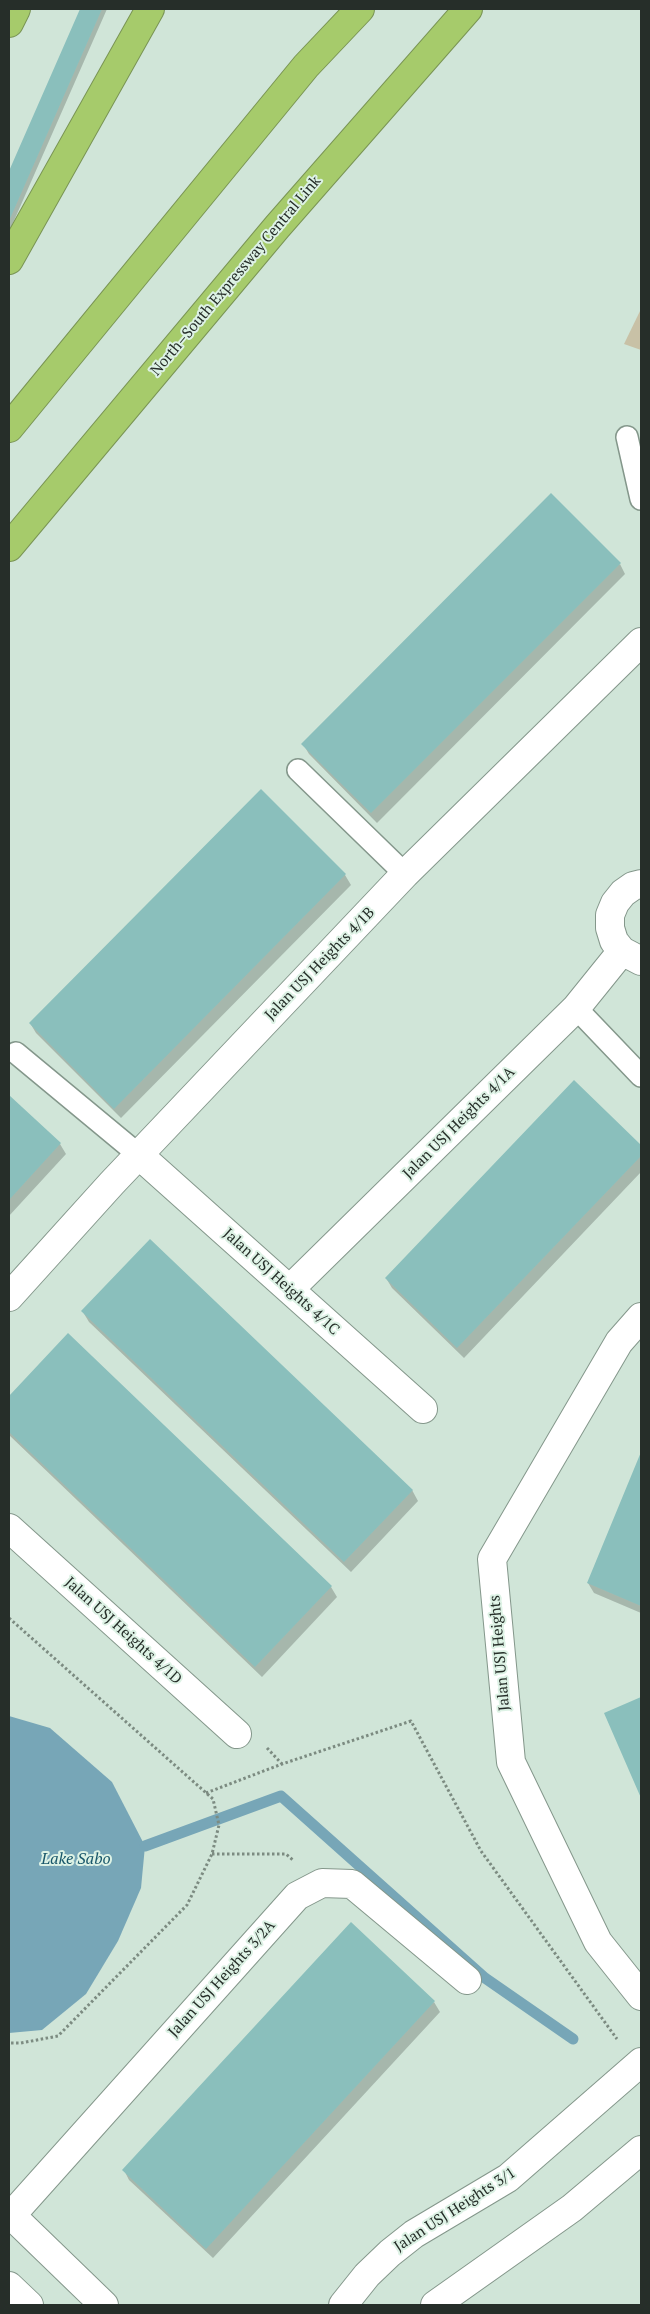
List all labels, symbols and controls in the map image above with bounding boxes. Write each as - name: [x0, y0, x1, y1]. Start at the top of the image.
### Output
- street label: North–South Expressway Central Link: [147, 173, 325, 379]
- street label: Jalan USJ Heights 4/1B: [261, 904, 379, 1024]
- street label: Jalan USJ Heights 4/1A: [399, 1063, 519, 1183]
- street label: Jalan USJ Heights 4/1C: [219, 1225, 343, 1339]
- street label: Jalan USJ Heights 4/1D: [61, 1574, 185, 1688]
- street label: Jalan USJ Heights: [486, 1594, 514, 1712]
- water label: Lake Sabo: [41, 1849, 111, 1869]
- street label: Jalan USJ Heights 3/2A: [165, 1917, 279, 2041]
- street label: Jalan USJ Heights 3/1: [391, 2164, 519, 2256]

